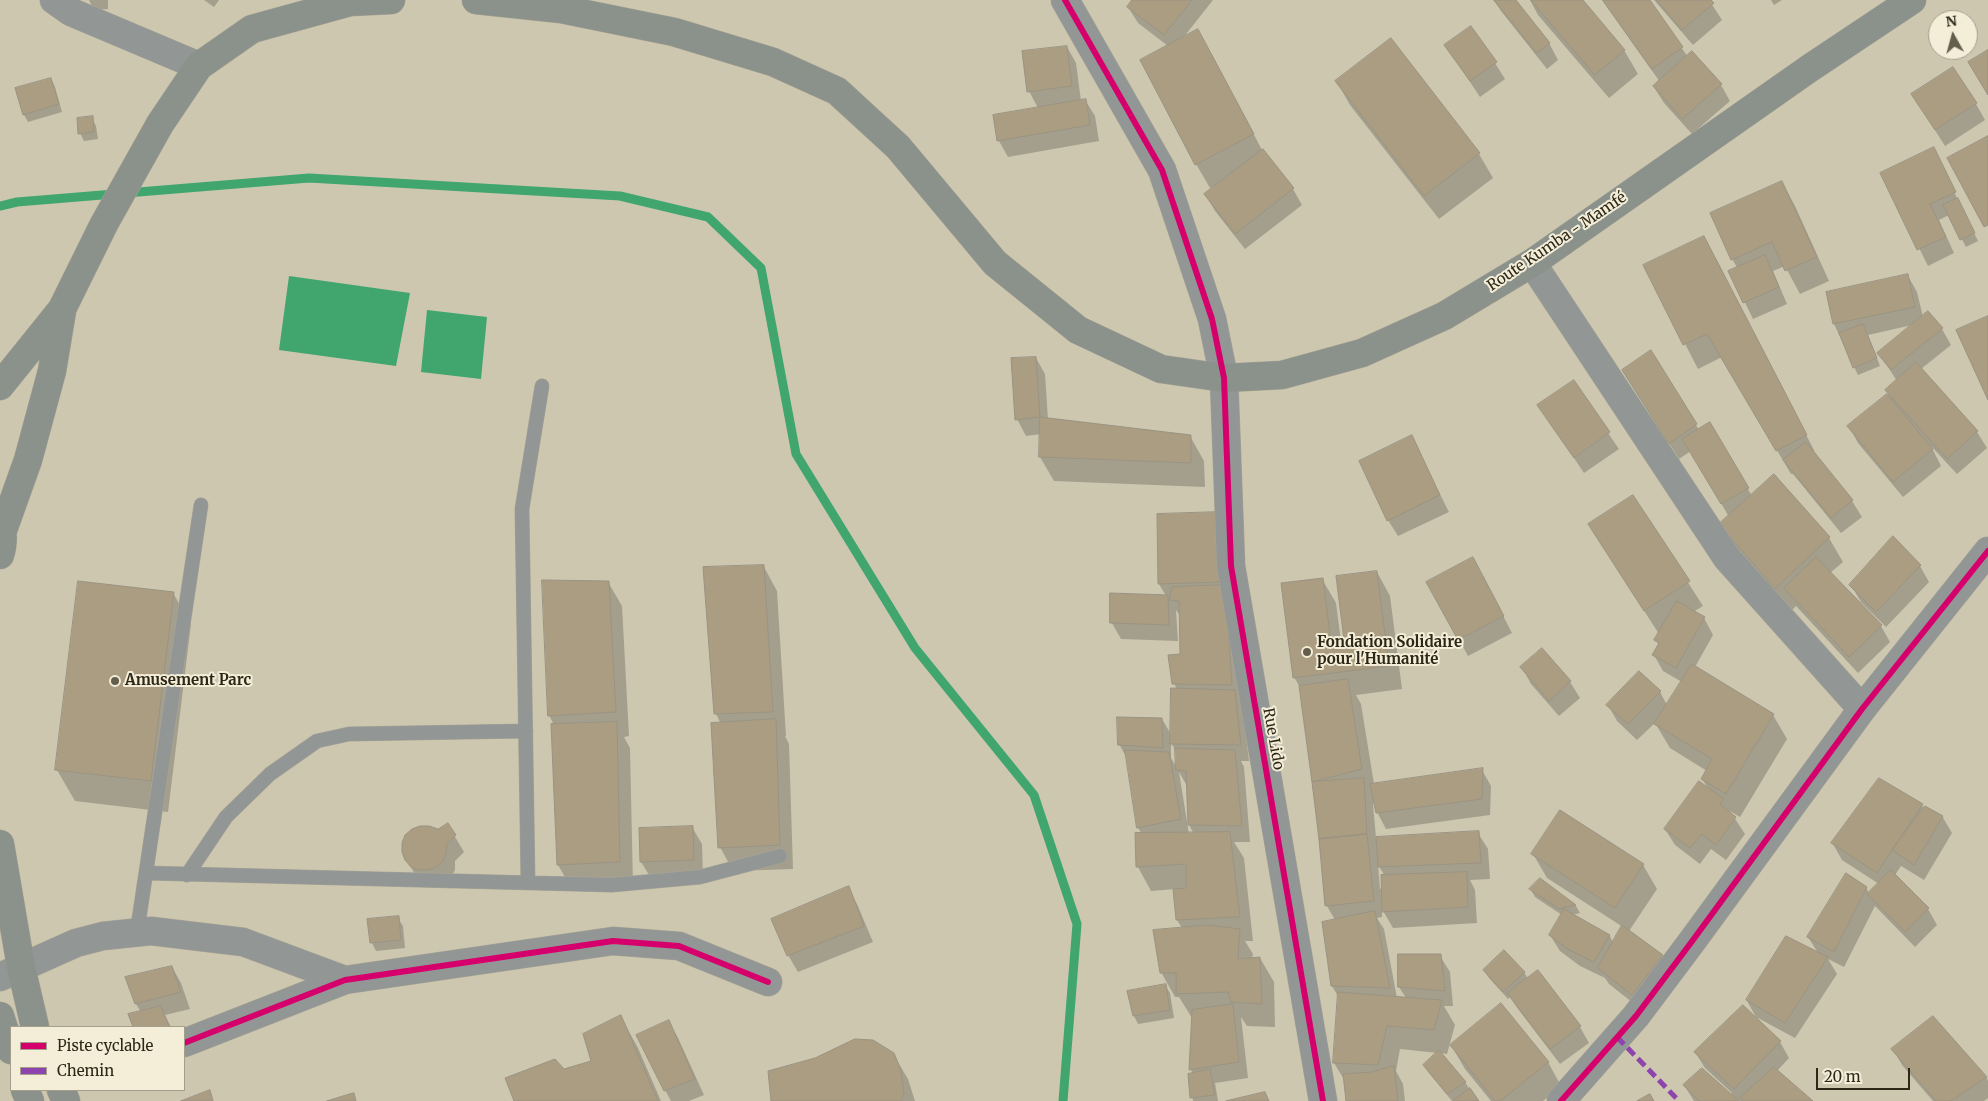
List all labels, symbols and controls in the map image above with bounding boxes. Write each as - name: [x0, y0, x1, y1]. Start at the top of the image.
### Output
- north arrow: [1928, 10, 1978, 60]
- text: N: [1945, 11, 1958, 31]
- street label: Route Kumba - Mamfé: [1484, 189, 1630, 295]
- place label: Fondation Solidaire pour l'Humanité: [1317, 634, 1462, 669]
- marker: Fondation Solidaire pour l'Humanité: [1301, 646, 1313, 658]
- place label: Amusement Parc: [125, 672, 251, 690]
- marker: Amusement Parc: [109, 675, 121, 687]
- street label: Rue Lido: [1259, 707, 1287, 771]
- legend: [10, 1026, 185, 1091]
- text: Piste cyclable: [57, 1036, 153, 1055]
- scale bar: [1818, 1058, 1912, 1090]
- text: Chemin: [57, 1061, 114, 1080]
- text: 20 m: [1824, 1067, 1861, 1086]

